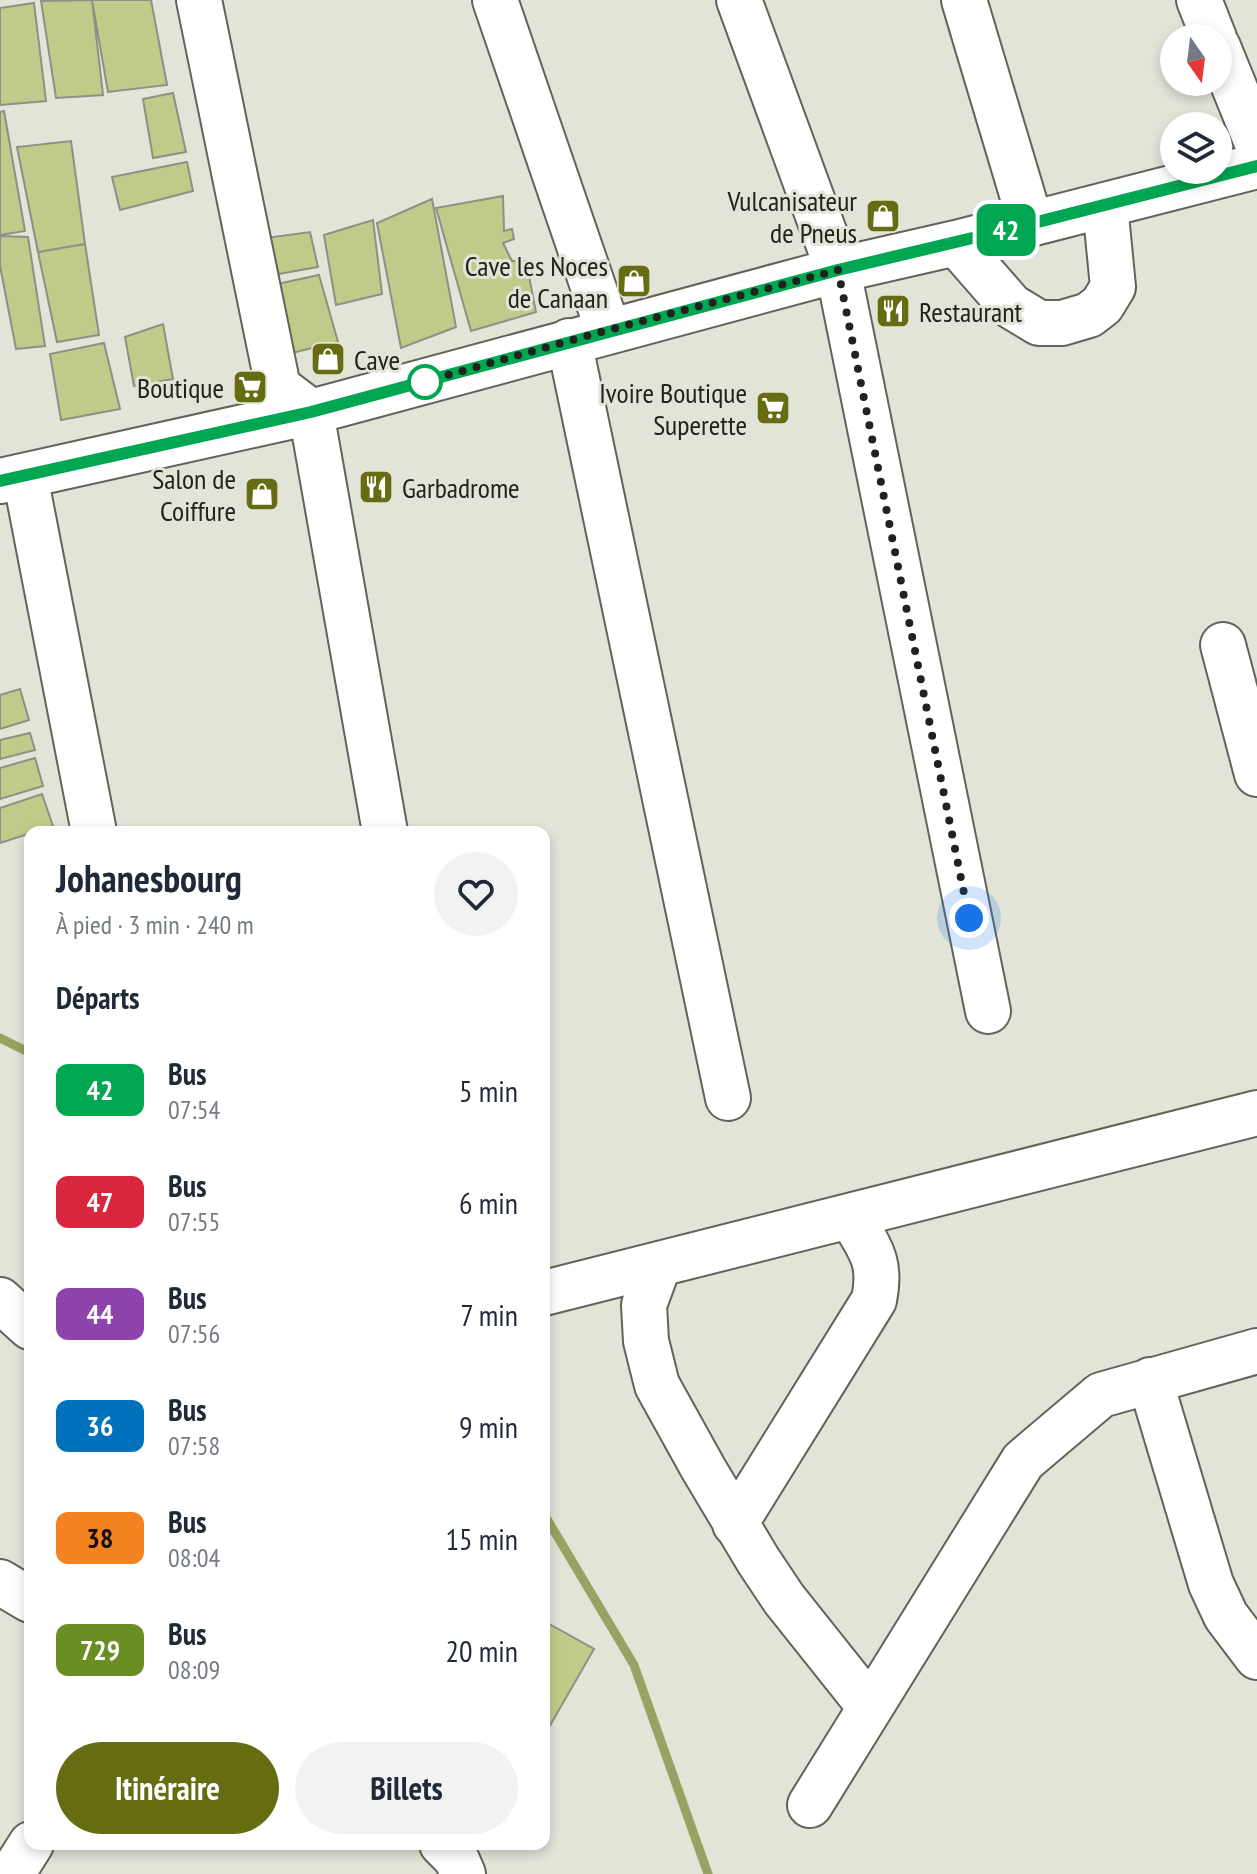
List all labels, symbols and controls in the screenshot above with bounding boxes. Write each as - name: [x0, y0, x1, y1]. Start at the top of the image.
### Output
- north arrow: [1160, 24, 1232, 96]
- map controls: [1160, 24, 1232, 184]
- button: layers: [1160, 112, 1232, 184]
- place label: Vulcanisateur de Pneus: [726, 182, 857, 251]
- shop icon: Vulcanisateur de Pneus: [864, 197, 902, 235]
- line badge: 42: [970, 204, 1042, 256]
- text: 42: [993, 211, 1019, 248]
- place label: Cave les Noces de Canaan: [465, 247, 608, 316]
- shop icon: Cave les Noces de Canaan: [615, 262, 653, 300]
- restaurant icon: Restaurant: [874, 292, 912, 330]
- place label: Restaurant: [919, 293, 1023, 330]
- shop icon: Cave: [309, 340, 347, 378]
- place label: Cave: [354, 341, 400, 378]
- unlabelled marker: [408, 365, 442, 399]
- supermarket icon: Boutique: [231, 368, 269, 406]
- place label: Boutique: [137, 369, 224, 406]
- place label: Ivoire Boutique Superette: [599, 374, 747, 443]
- supermarket icon: Ivoire Boutique Superette: [754, 389, 792, 427]
- place label: Salon de Coiffure: [152, 460, 236, 529]
- restaurant icon: Garbadrome: [357, 468, 395, 506]
- place label: Garbadrome: [402, 469, 520, 506]
- shop icon: Salon de Coiffure: [243, 475, 281, 513]
- button: heart: [434, 852, 518, 936]
- text: Johanesbourg: [56, 853, 242, 902]
- your location: [949, 898, 989, 938]
- text: À pied · 3 min · 240 m: [56, 908, 254, 941]
- text: Départs: [56, 978, 139, 1017]
- text: Bus: [168, 1054, 207, 1093]
- text: 42: [87, 1071, 113, 1108]
- text: 5 min: [459, 1071, 518, 1110]
- text: 07:54: [168, 1093, 220, 1126]
- text: Bus: [168, 1166, 207, 1205]
- text: 47: [87, 1183, 113, 1220]
- text: 6 min: [459, 1183, 518, 1222]
- text: 07:55: [168, 1205, 220, 1238]
- text: Bus: [168, 1278, 207, 1317]
- text: 44: [87, 1295, 113, 1332]
- text: 7 min: [460, 1295, 518, 1334]
- text: 07:56: [168, 1317, 220, 1350]
- text: Bus: [168, 1390, 207, 1429]
- text: 36: [87, 1407, 113, 1444]
- text: 9 min: [459, 1407, 518, 1446]
- text: 07:58: [168, 1429, 220, 1462]
- text: Bus: [168, 1502, 207, 1541]
- text: 38: [87, 1519, 113, 1556]
- text: 15 min: [445, 1519, 518, 1558]
- text: 08:04: [168, 1541, 220, 1574]
- text: Bus: [168, 1614, 207, 1653]
- text: 729: [80, 1631, 120, 1668]
- text: 20 min: [445, 1631, 518, 1670]
- text: 08:09: [168, 1653, 220, 1686]
- button: Itinéraire: [56, 1742, 279, 1834]
- button: Billets: [295, 1742, 518, 1834]

